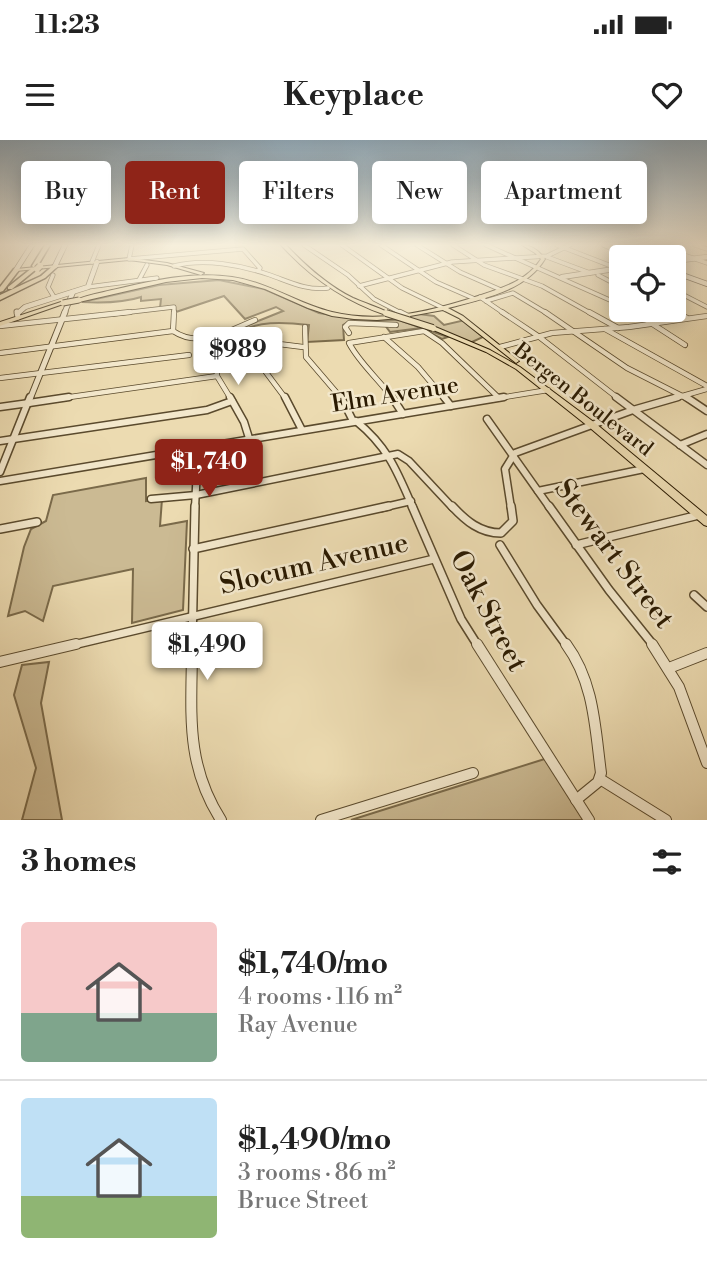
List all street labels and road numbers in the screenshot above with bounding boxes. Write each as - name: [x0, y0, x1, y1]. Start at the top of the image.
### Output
- street label: Bergen Boulevard: [507, 337, 658, 462]
- street label: Elm Avenue: [329, 370, 461, 420]
- street label: Stewart Street: [546, 472, 682, 636]
- street label: Slocum Avenue: [216, 525, 412, 603]
- street label: Oak Street: [441, 544, 535, 678]

